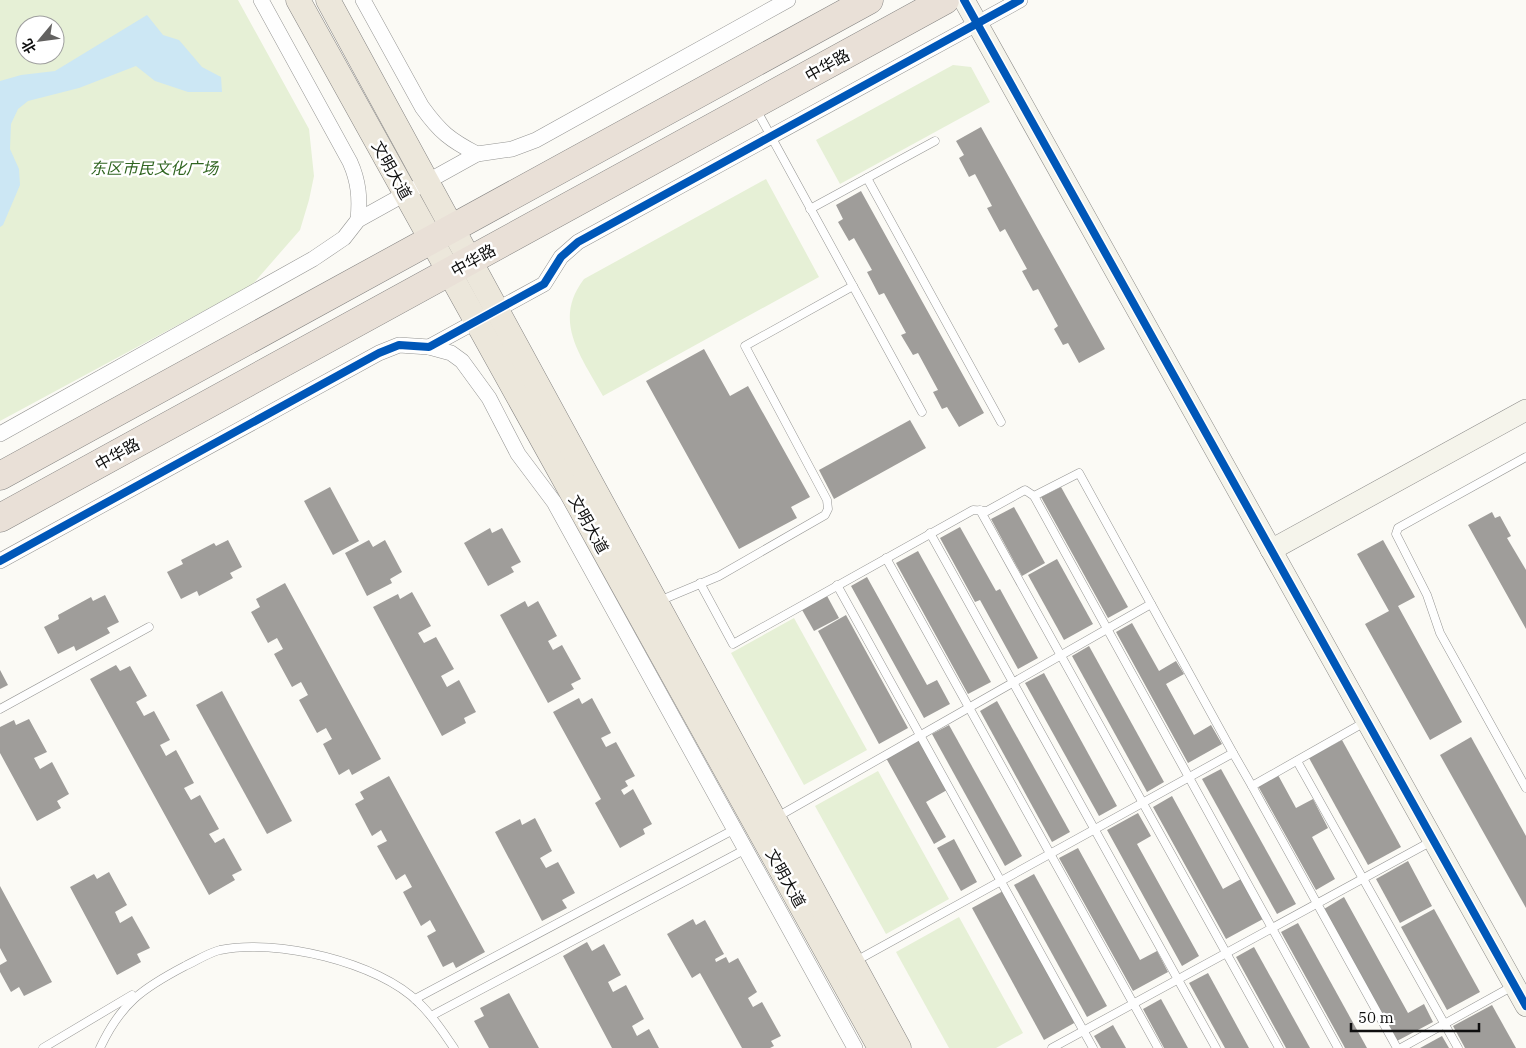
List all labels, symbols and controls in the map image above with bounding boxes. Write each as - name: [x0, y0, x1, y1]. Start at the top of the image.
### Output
- north arrow: [15, 15, 65, 65]
- text: 北: [17, 36, 40, 57]
- street label: 中华路: [801, 45, 853, 85]
- street label: 文明大道: [368, 137, 416, 203]
- park label: 东区市民文化广场: [90, 158, 220, 178]
- street label: 中华路: [447, 240, 499, 280]
- street label: 中华路: [91, 434, 143, 474]
- street label: 文明大道: [565, 491, 613, 557]
- street label: 文明大道: [762, 845, 810, 911]
- scale bar: [1351, 1000, 1478, 1032]
- text: 50 m: [1358, 1008, 1394, 1027]

